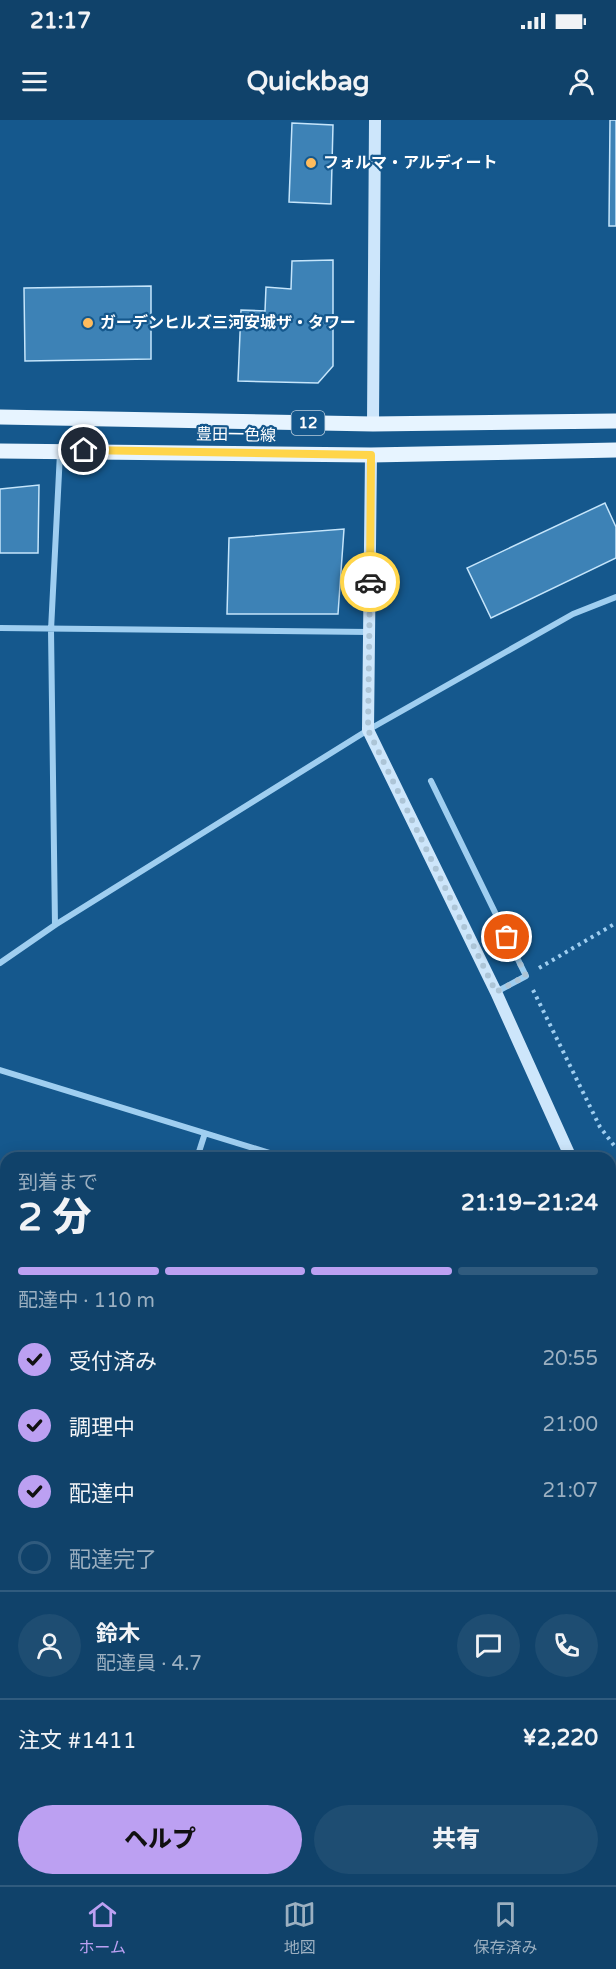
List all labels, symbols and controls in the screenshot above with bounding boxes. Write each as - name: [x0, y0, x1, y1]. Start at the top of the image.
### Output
- text: 21:17: [30, 8, 91, 34]
- icon: menu: [18, 65, 51, 98]
- text: Quickbag: [246, 65, 370, 98]
- icon: person: [565, 65, 598, 98]
- place label: フォルマ・アルディート: [323, 153, 498, 173]
- marker: フォルマ・アルディート: [304, 156, 318, 170]
- place label: ガーデンヒルズ三河安城ザ・タワー: [100, 313, 356, 333]
- marker: ガーデンヒルズ三河安城ザ・タワー: [81, 316, 95, 330]
- road number: 12: [292, 411, 324, 435]
- pin: [58, 424, 109, 475]
- street label: 豊田一色線: [196, 424, 276, 446]
- icon: home: [67, 433, 100, 466]
- courier: [340, 552, 400, 612]
- icon: car: [354, 566, 387, 599]
- pin: [481, 911, 532, 962]
- icon: bag: [490, 920, 523, 953]
- text: 到着まで: [18, 1171, 98, 1195]
- text: 21:19–21:24: [461, 1190, 598, 1216]
- text: 2 分: [18, 1194, 92, 1241]
- text: 配達中 · 110 m: [18, 1289, 155, 1313]
- icon: check: [18, 1343, 51, 1376]
- text: 20:55: [543, 1347, 598, 1371]
- text: 受付済み: [69, 1349, 157, 1375]
- icon: check: [18, 1409, 51, 1442]
- text: 21:00: [543, 1413, 598, 1437]
- text: 調理中: [69, 1415, 135, 1441]
- icon: check: [18, 1475, 51, 1508]
- text: 21:07: [543, 1479, 598, 1503]
- text: 配達中: [69, 1481, 135, 1507]
- text: 配達完了: [69, 1547, 157, 1573]
- button: person: [18, 1614, 81, 1677]
- button: chat: [457, 1614, 520, 1677]
- button: phone: [535, 1614, 598, 1677]
- text: 鈴木: [96, 1621, 140, 1647]
- text: 配達員 · 4.7: [96, 1652, 202, 1676]
- text: ¥2,220: [523, 1725, 598, 1751]
- text: 注文 #1411: [18, 1728, 136, 1754]
- button: ヘルプ: [18, 1805, 302, 1874]
- button: 共有: [314, 1805, 598, 1874]
- tab: ホーム: [79, 1898, 126, 1958]
- tab: 地図: [283, 1898, 316, 1958]
- tab: 保存済み: [473, 1898, 537, 1958]

